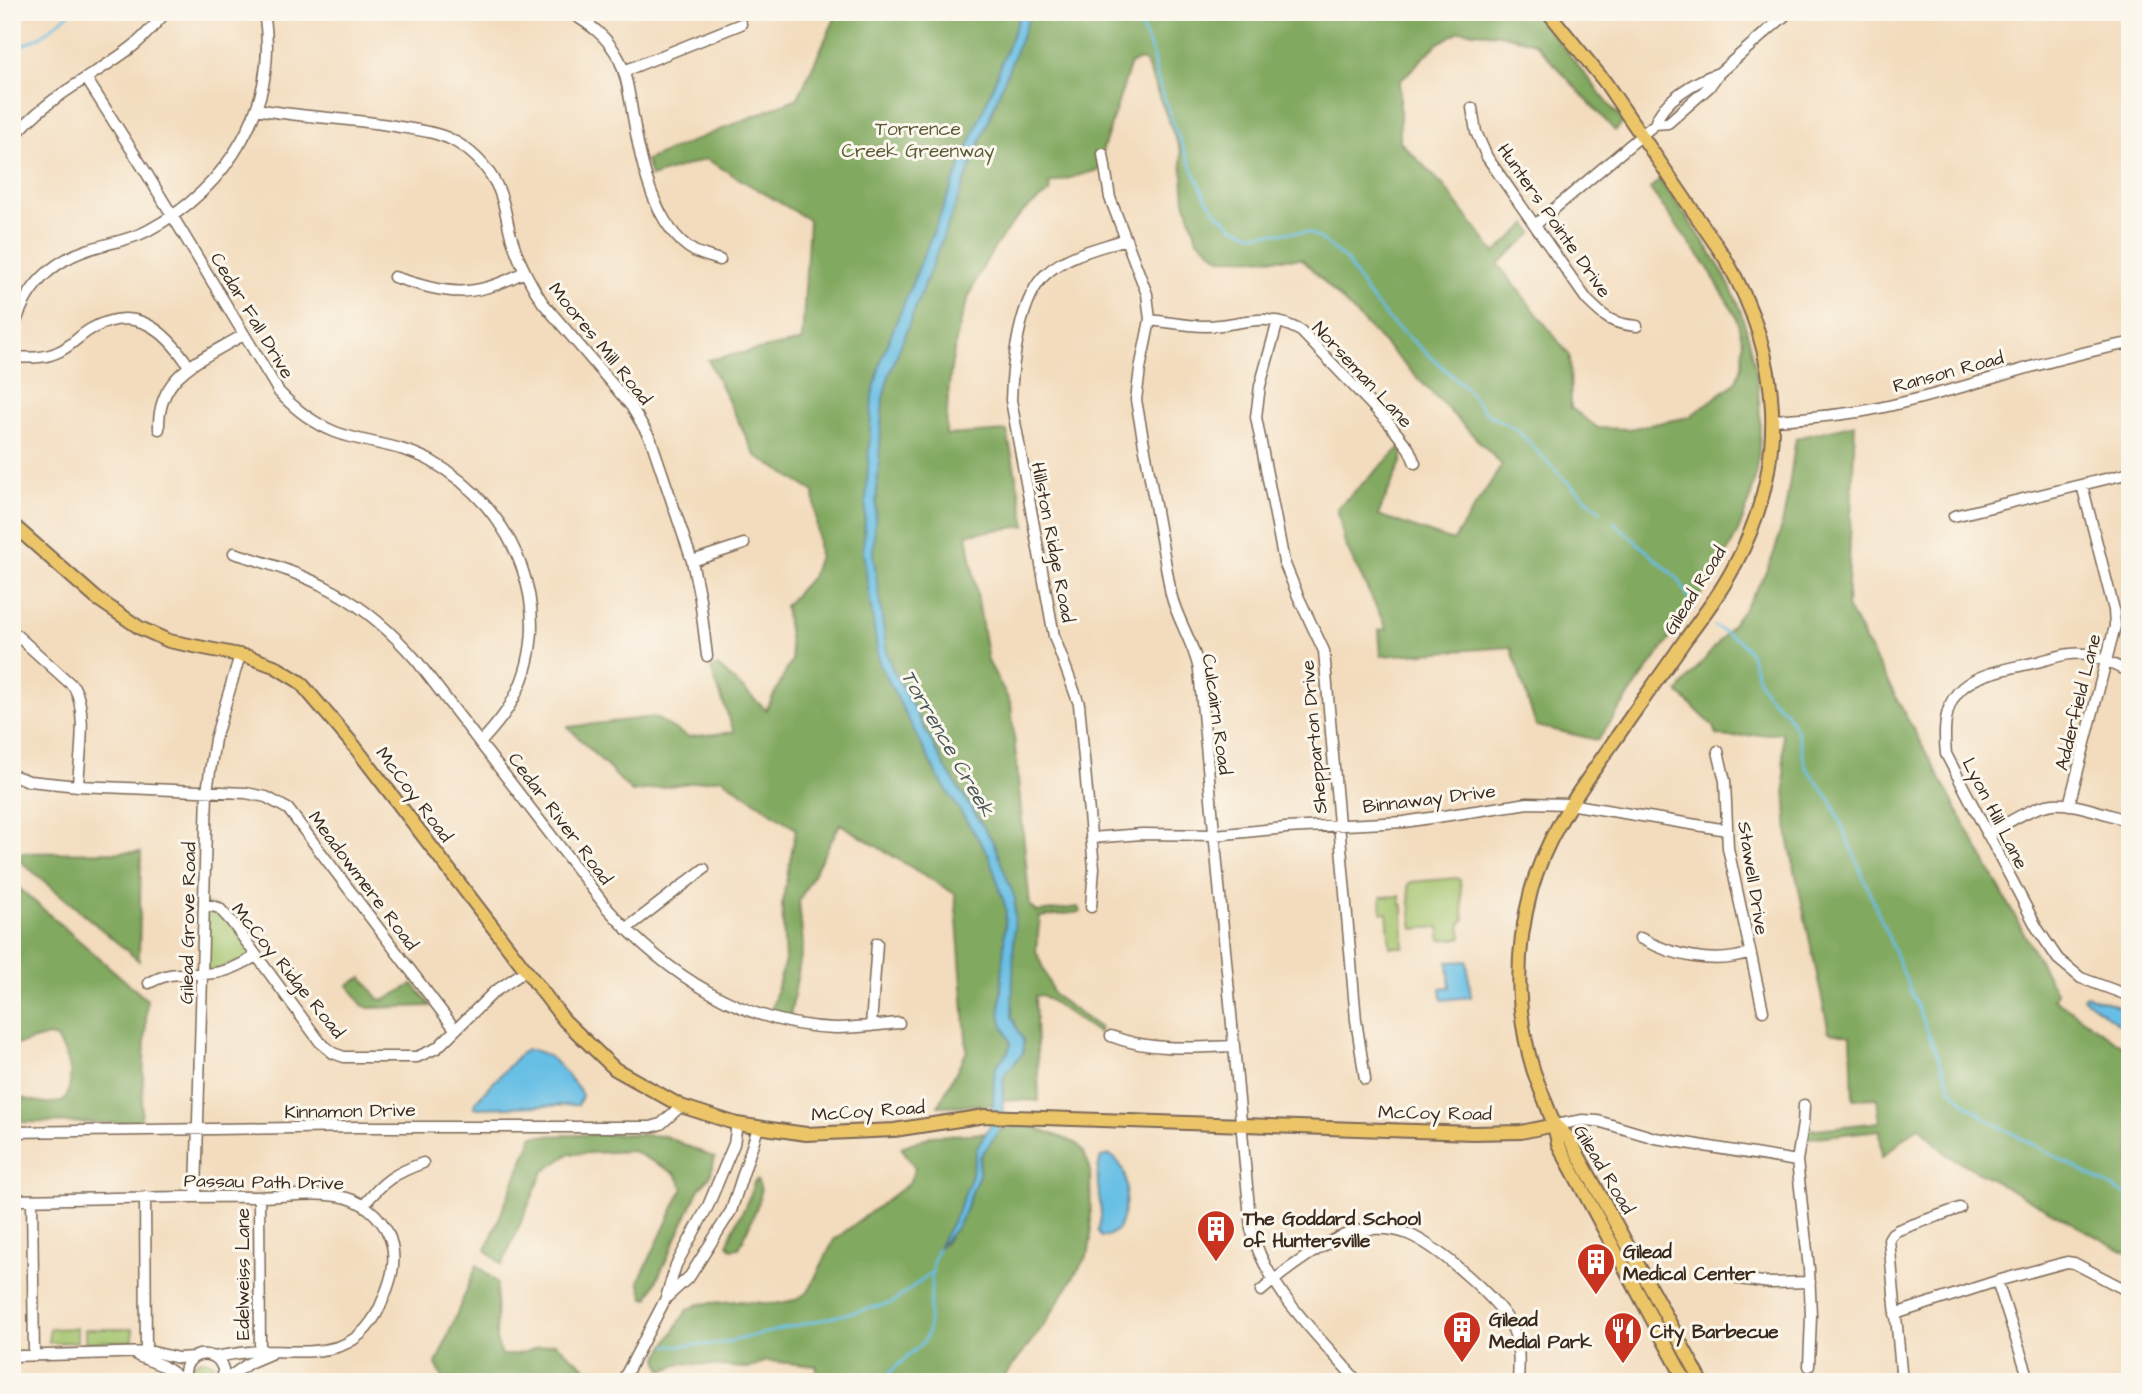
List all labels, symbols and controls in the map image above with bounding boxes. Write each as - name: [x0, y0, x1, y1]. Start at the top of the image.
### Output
- park label: Torrence Creek Greenway: [842, 116, 995, 166]
- street label: Hunters Pointe Drive: [1490, 138, 1617, 303]
- street label: Cedar Fall Drive: [203, 247, 300, 384]
- street label: Moores Mill Road: [542, 277, 658, 411]
- street label: Norseman Lane: [1305, 316, 1419, 434]
- street label: Ranson Road: [1890, 345, 2007, 400]
- street label: Hillston Ridge Road: [1023, 460, 1081, 625]
- street label: Gilead Road: [1657, 541, 1733, 640]
- street label: Adderfield Lane: [2048, 631, 2108, 773]
- street label: Culcairn Road: [1195, 652, 1238, 777]
- street label: Shepparton Drive: [1294, 659, 1335, 815]
- water label: Torrence Creek: [894, 665, 1002, 823]
- street label: McCoy Road: [368, 741, 459, 849]
- street label: Cedar River Road: [501, 747, 619, 891]
- street label: Lyon Hill Lane: [1954, 753, 2034, 875]
- street label: Binnaway Drive: [1361, 778, 1497, 822]
- street label: Meadowmere Road: [301, 805, 424, 957]
- street label: Stawell Drive: [1730, 820, 1775, 937]
- street label: Gilead Grove Road: [174, 842, 203, 1004]
- street label: McCoy Ridge Road: [224, 897, 351, 1045]
- street label: McCoy Road: [811, 1094, 926, 1130]
- street label: Kinnamon Drive: [284, 1097, 416, 1126]
- street label: McCoy Road: [1378, 1099, 1492, 1129]
- street label: Gilead Road: [1566, 1120, 1641, 1220]
- street label: Passau Path Drive: [184, 1168, 344, 1197]
- place label: The Goddard School of Huntersville: [1242, 1206, 1421, 1255]
- street label: Edelweiss Lane: [230, 1208, 257, 1340]
- building icon: The Goddard School of Huntersville: [1195, 1208, 1237, 1263]
- place label: Gilead Medical Center: [1623, 1239, 1756, 1288]
- building icon: Gilead Medical Center: [1575, 1241, 1617, 1296]
- place label: Gilead Medial Park: [1489, 1307, 1592, 1356]
- building icon: Gilead Medial Park: [1441, 1309, 1483, 1364]
- restaurant icon: City Barbecue: [1602, 1310, 1644, 1365]
- place label: City Barbecue: [1650, 1319, 1779, 1347]

